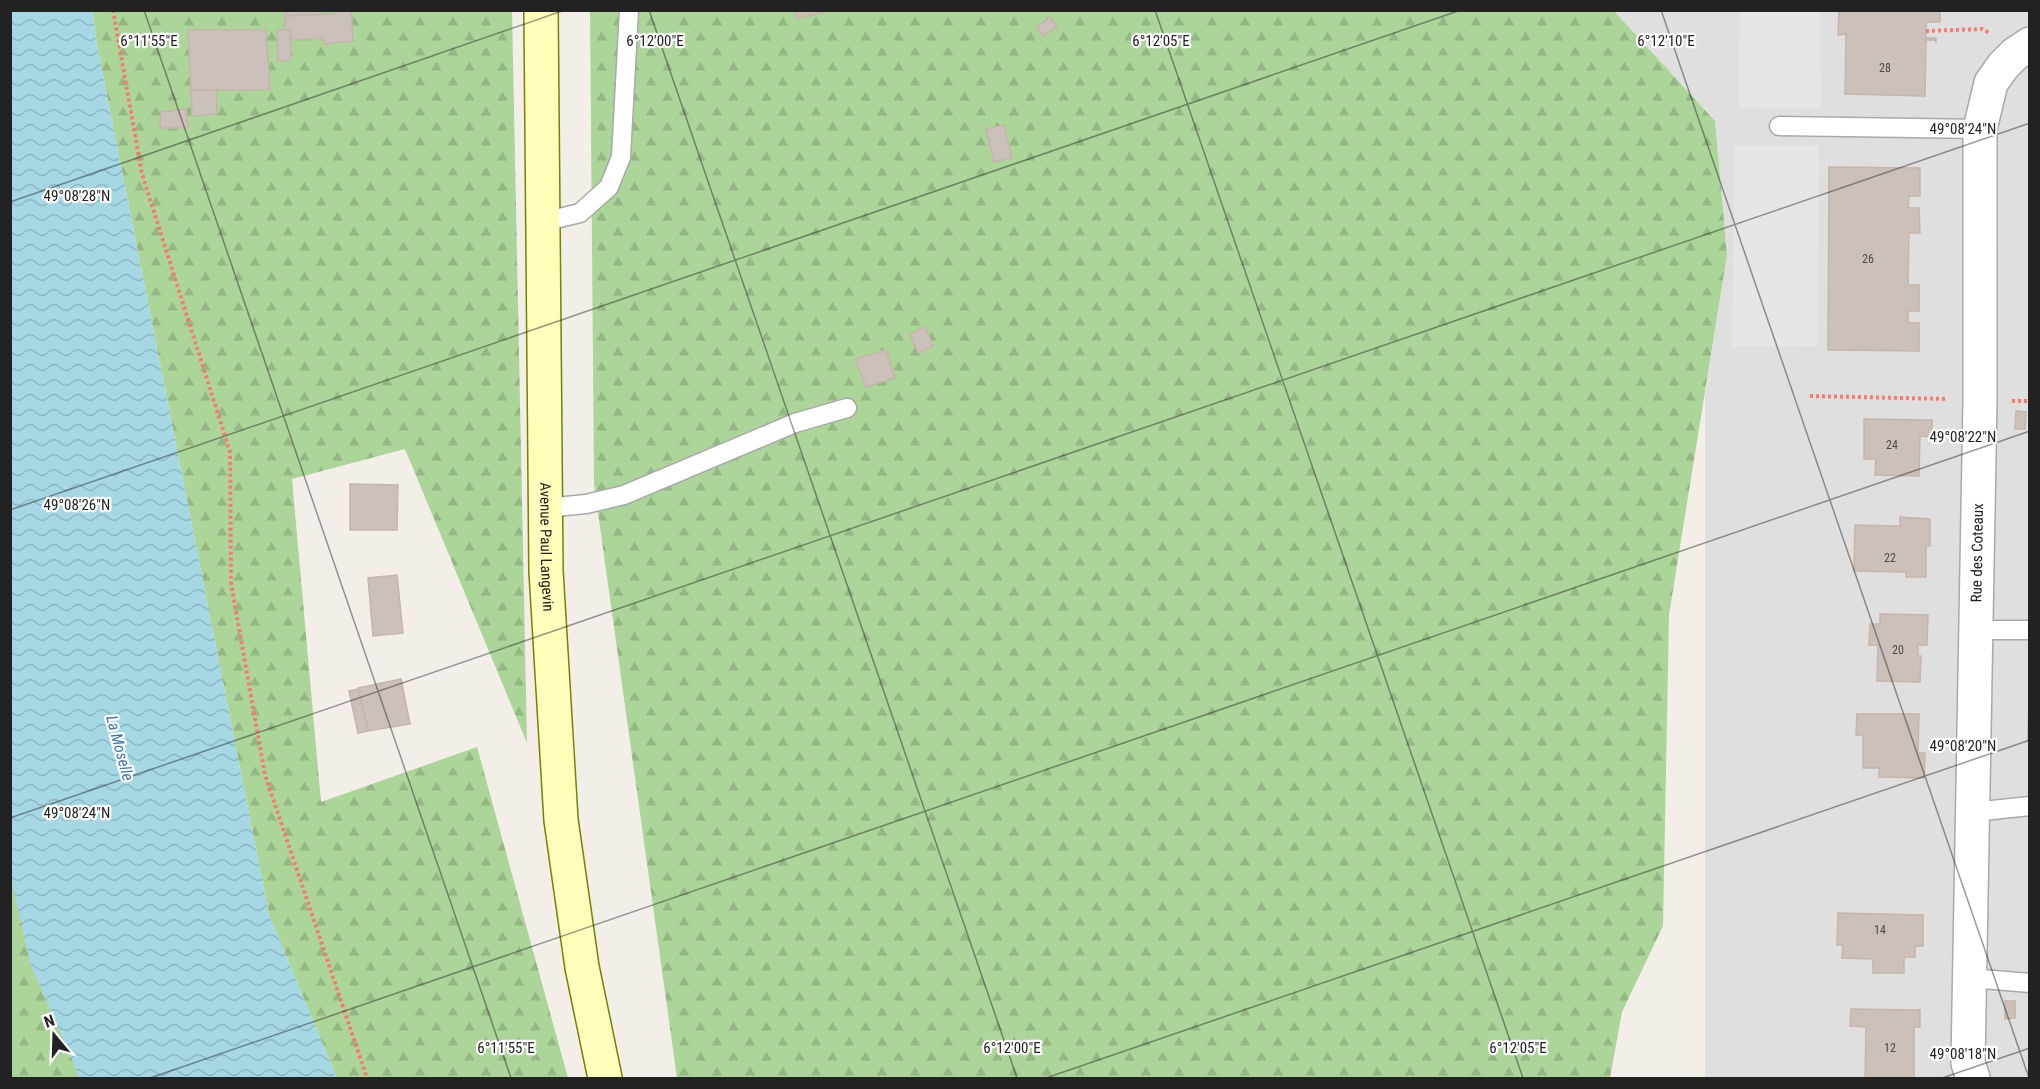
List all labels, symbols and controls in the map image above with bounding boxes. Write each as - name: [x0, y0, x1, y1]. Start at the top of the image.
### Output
- text: 6°11'55"E: [120, 32, 178, 50]
- text: 6°12'00"E: [626, 32, 684, 50]
- text: 6°12'05"E: [1132, 32, 1190, 50]
- text: 6°12'10"E: [1637, 32, 1695, 50]
- house number: 28: [1879, 61, 1891, 75]
- text: 49°08'24"N: [1930, 120, 1996, 138]
- text: 49°08'28"N: [44, 187, 110, 205]
- house number: 26: [1862, 252, 1874, 266]
- text: 49°08'22"N: [1930, 428, 1996, 446]
- house number: 24: [1886, 438, 1898, 452]
- street label: Avenue Paul Langevin: [536, 482, 557, 612]
- text: 49°08'26"N: [44, 496, 110, 514]
- street label: Rue des Coteaux: [1967, 503, 1987, 603]
- house number: 22: [1884, 551, 1896, 565]
- house number: 20: [1892, 643, 1904, 657]
- water label: La Moselle: [102, 713, 138, 783]
- text: 49°08'20"N: [1930, 737, 1996, 755]
- text: 49°08'24"N: [44, 804, 110, 822]
- house number: 14: [1874, 923, 1886, 937]
- north arrow: [24, 1005, 84, 1065]
- text: N: [42, 1011, 57, 1032]
- text: 6°11'55"E: [477, 1039, 535, 1057]
- text: 6°12'00"E: [983, 1039, 1041, 1057]
- text: 6°12'05"E: [1489, 1039, 1547, 1057]
- house number: 12: [1884, 1041, 1896, 1055]
- text: 49°08'18"N: [1930, 1045, 1996, 1063]

